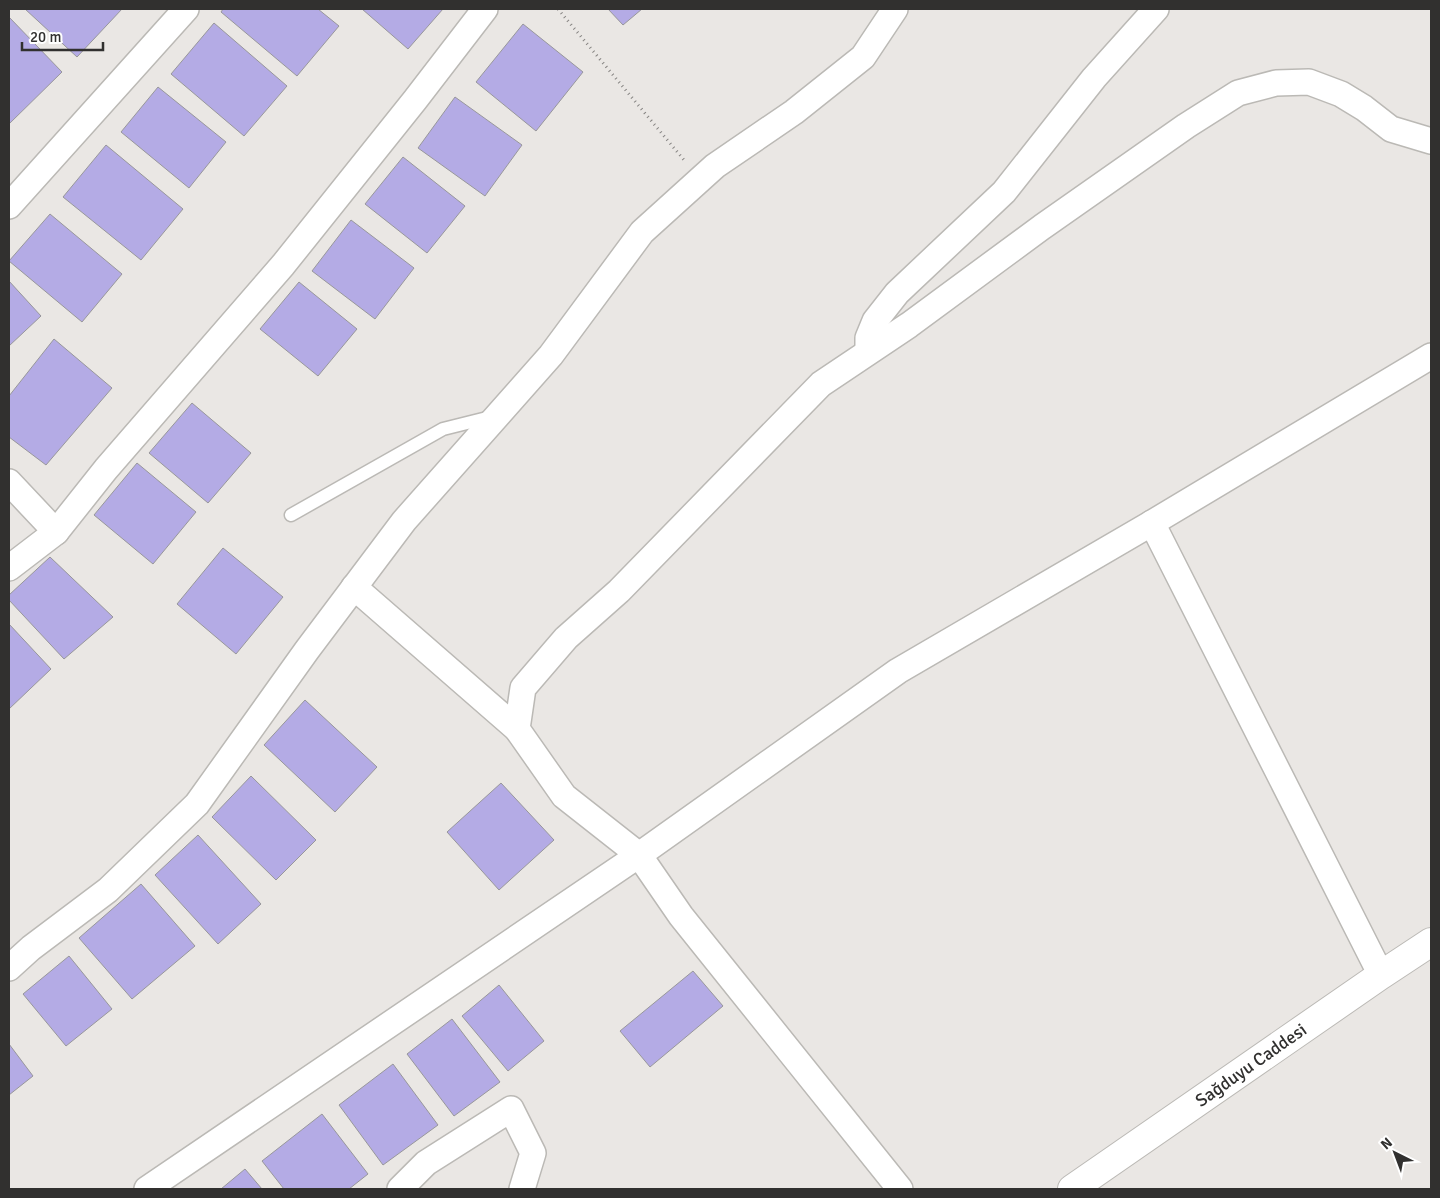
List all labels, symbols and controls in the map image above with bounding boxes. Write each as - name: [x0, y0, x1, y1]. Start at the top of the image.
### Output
- scale bar: [22, 20, 104, 52]
- text: 20 m: [30, 28, 61, 46]
- street label: Sağduyu Caddesi: [1191, 1018, 1311, 1112]
- north arrow: [1370, 1128, 1420, 1178]
- text: N: [1377, 1134, 1396, 1153]

